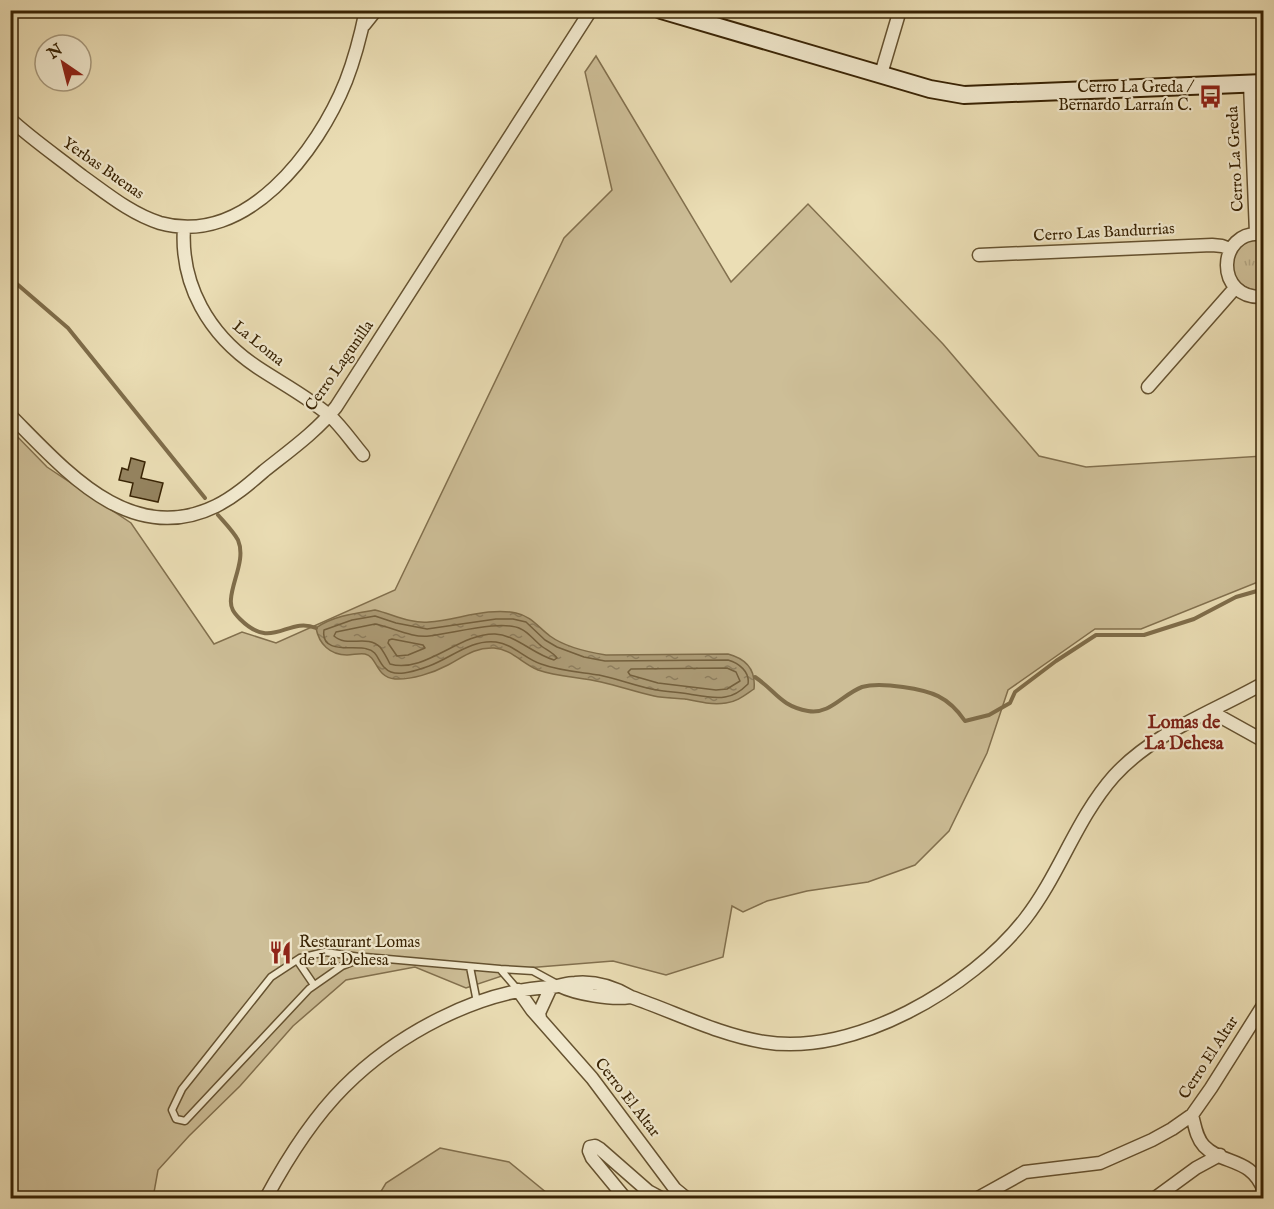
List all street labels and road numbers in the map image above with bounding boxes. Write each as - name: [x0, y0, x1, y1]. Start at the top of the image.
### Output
- street label: Cerro La Greda: [1223, 106, 1249, 212]
- street label: Yerbas Buenas: [58, 134, 148, 205]
- street label: Cerro Las Bandurrias: [1033, 219, 1176, 247]
- street label: La Loma: [228, 317, 288, 371]
- street label: Cerro Lagunilla: [301, 317, 379, 415]
- street label: Cerro El Altar: [1175, 1013, 1243, 1103]
- street label: Cerro El Altar: [590, 1054, 664, 1142]

